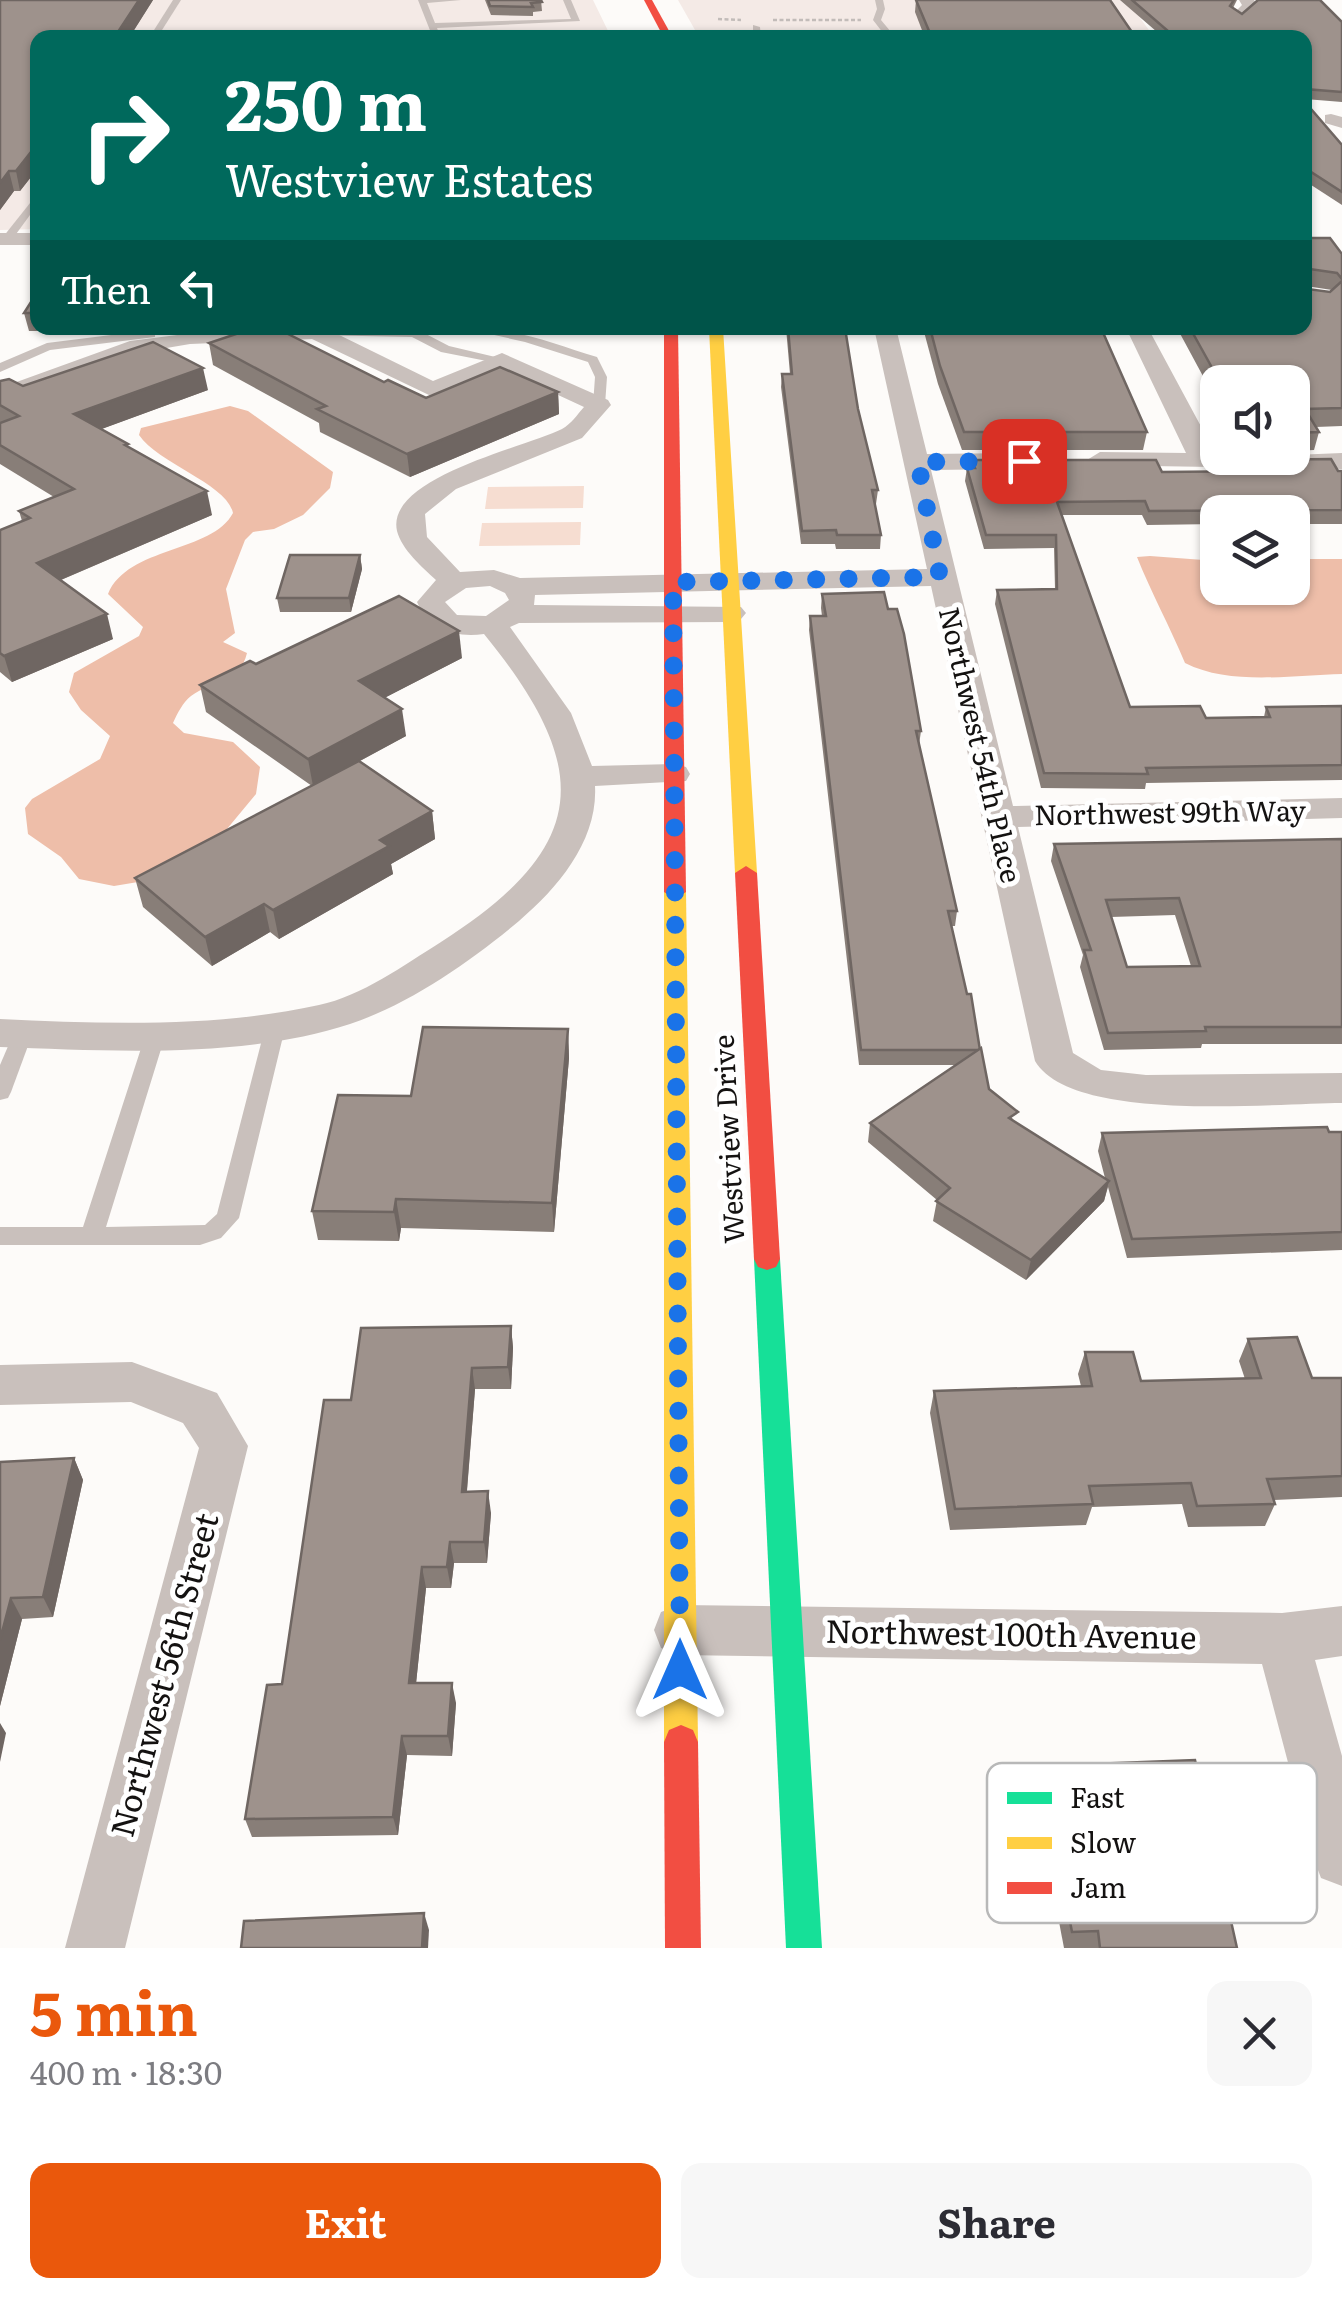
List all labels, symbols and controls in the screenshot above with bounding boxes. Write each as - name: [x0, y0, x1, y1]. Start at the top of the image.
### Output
- text: 250 m: [225, 49, 427, 153]
- icon: right: [60, 70, 190, 200]
- text: Westview Estates: [225, 144, 593, 211]
- text: Then: [60, 259, 151, 316]
- icon: left: [171, 260, 226, 315]
- map controls: [1200, 365, 1310, 605]
- button: sound: [1200, 365, 1310, 475]
- pin: [982, 419, 1067, 504]
- icon: arrive: [997, 434, 1052, 489]
- button: layers: [1200, 495, 1310, 605]
- street label: Northwest 54th Place: [930, 603, 1034, 887]
- street label: Northwest 99th Way: [1034, 788, 1307, 834]
- street label: Westview Drive: [701, 1034, 753, 1245]
- street label: Northwest 56th Street: [96, 1507, 228, 1842]
- street label: Northwest 100th Avenue: [825, 1605, 1197, 1659]
- position arrow: [628, 1618, 732, 1722]
- legend: [987, 1763, 1317, 1923]
- text: Fast: [1070, 1775, 1125, 1817]
- text: Slow: [1070, 1820, 1136, 1862]
- text: Jam: [1070, 1865, 1126, 1907]
- text: 5 min: [30, 1965, 198, 2054]
- button: close: [1207, 1981, 1312, 2086]
- text: 400 m · 18:30: [30, 2047, 222, 2095]
- button: Exit: [30, 2163, 661, 2278]
- button: Share: [681, 2163, 1312, 2278]

